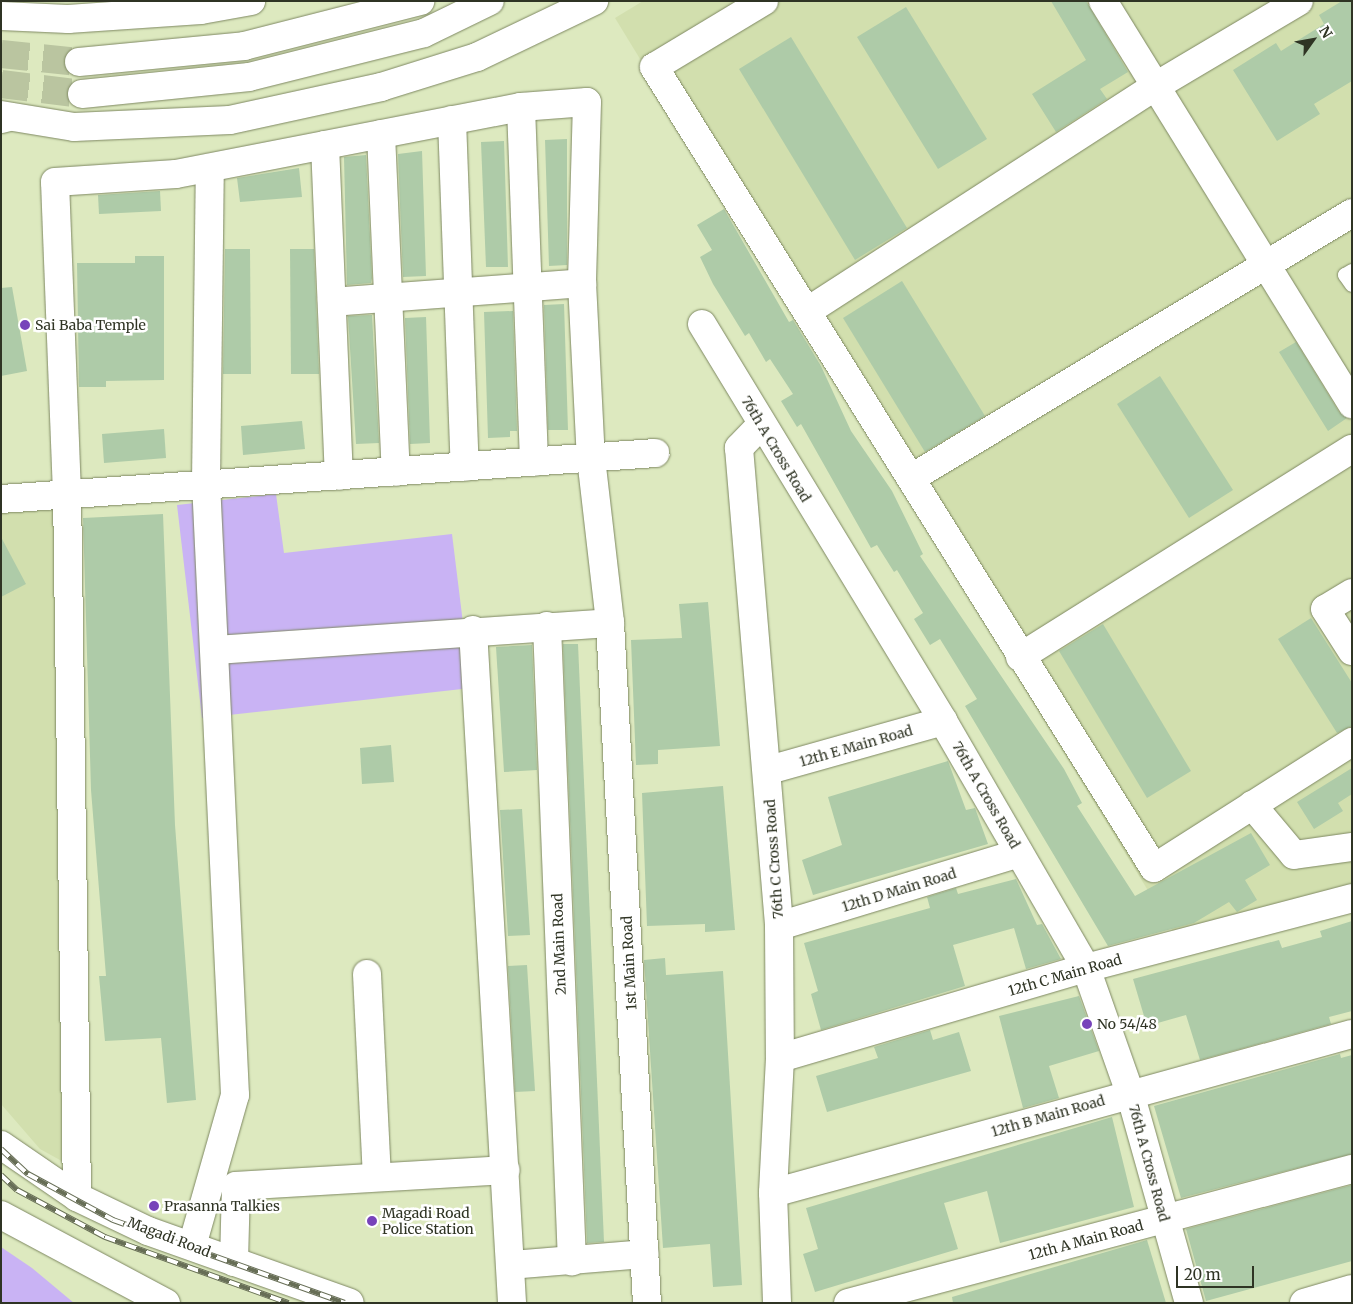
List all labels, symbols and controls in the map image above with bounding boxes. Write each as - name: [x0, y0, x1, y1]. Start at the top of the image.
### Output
- north arrow: [1288, 15, 1338, 65]
- text: N: [1315, 23, 1336, 42]
- place label: Sai Baba Temple: [35, 317, 146, 333]
- marker: Sai Baba Temple: [19, 319, 31, 331]
- street label: 76th A Cross Road: [738, 393, 814, 505]
- street label: 12th E Main Road: [797, 722, 915, 770]
- street label: 76th A Cross Road: [949, 739, 1023, 851]
- street label: 76th C Cross Road: [761, 799, 787, 919]
- street label: 12th D Main Road: [840, 865, 958, 915]
- street label: 2nd Main Road: [549, 893, 569, 995]
- street label: 1st Main Road: [618, 915, 640, 1011]
- street label: 12th C Main Road: [1006, 951, 1124, 999]
- place label: No 54/48: [1097, 1016, 1157, 1032]
- marker: No 54/48: [1081, 1018, 1093, 1030]
- street label: 12th B Main Road: [989, 1092, 1107, 1140]
- street label: 76th A Cross Road: [1125, 1103, 1173, 1223]
- place label: Prasanna Talkies: [164, 1198, 280, 1214]
- marker: Prasanna Talkies: [148, 1200, 160, 1212]
- place label: Magadi Road Police Station: [382, 1205, 474, 1238]
- street label: Magadi Road: [125, 1213, 213, 1261]
- marker: Magadi Road Police Station: [366, 1215, 378, 1227]
- street label: 12th A Main Road: [1027, 1217, 1145, 1263]
- scale bar: [1178, 1256, 1256, 1288]
- text: 20 m: [1184, 1265, 1221, 1284]

